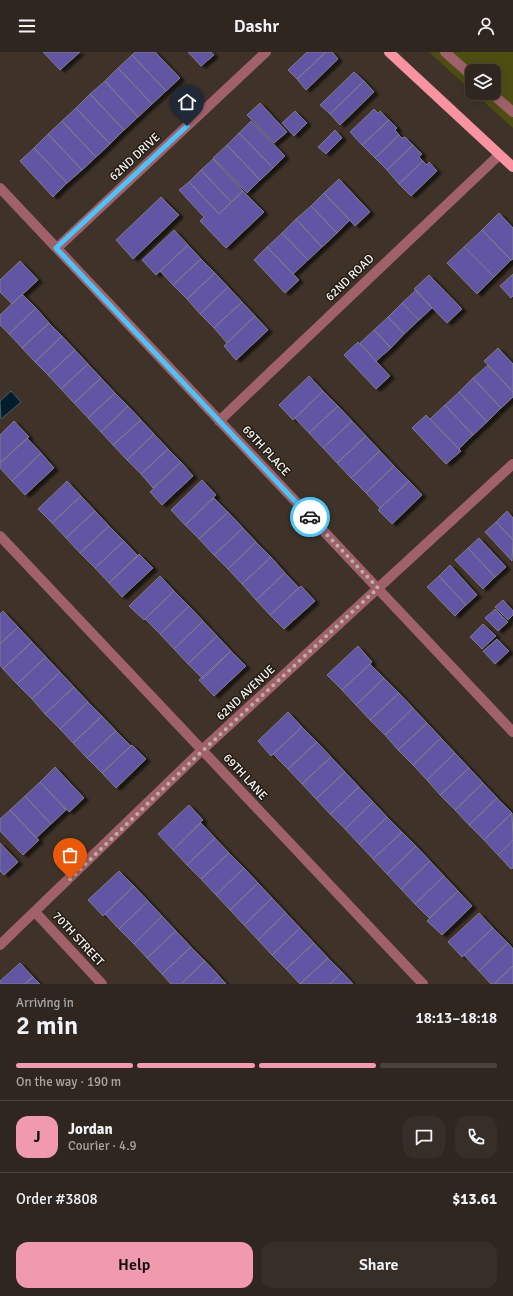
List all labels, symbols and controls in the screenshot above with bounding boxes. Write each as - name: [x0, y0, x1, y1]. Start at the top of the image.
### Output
- icon: menu: [16, 15, 38, 37]
- text: Dashr: [234, 15, 279, 37]
- icon: person: [475, 15, 497, 37]
- map controls: [465, 64, 501, 100]
- button: layers: [465, 64, 501, 100]
- pin: [170, 85, 204, 126]
- icon: home: [176, 91, 198, 113]
- street label: 62ND DRIVE: [107, 130, 164, 184]
- street label: 62ND ROAD: [323, 251, 377, 305]
- street label: 69TH PLACE: [239, 423, 293, 480]
- courier: [290, 497, 330, 537]
- icon: car: [299, 506, 321, 528]
- street label: 62ND AVENUE: [213, 662, 279, 724]
- street label: 69TH LANE: [220, 751, 270, 803]
- pin: [53, 838, 87, 879]
- icon: bag: [59, 844, 81, 866]
- street label: 70TH STREET: [49, 909, 107, 969]
- text: Arriving in: [16, 995, 74, 1011]
- text: 18:13–18:18: [416, 1009, 497, 1027]
- text: 2 min: [16, 1010, 78, 1042]
- text: On the way · 190 m: [16, 1074, 121, 1090]
- button: chat: [403, 1116, 445, 1158]
- button: phone: [455, 1116, 497, 1158]
- text: Jordan: [68, 1120, 113, 1138]
- text: J: [33, 1128, 41, 1146]
- text: Courier · 4.9: [68, 1138, 137, 1154]
- text: Order #3808: [16, 1190, 98, 1208]
- text: $13.61: [452, 1190, 497, 1208]
- button: Help: [16, 1242, 253, 1288]
- button: Share: [261, 1242, 497, 1288]

